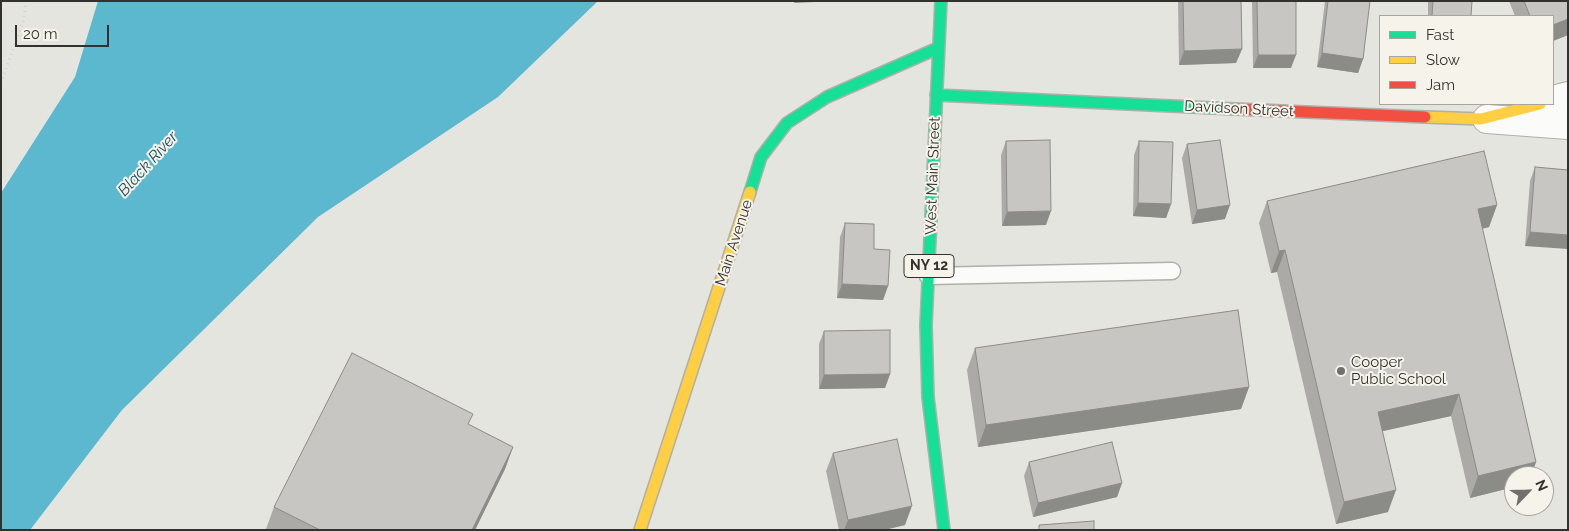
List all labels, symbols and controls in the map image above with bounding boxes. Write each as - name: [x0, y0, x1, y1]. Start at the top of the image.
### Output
- scale bar: [18, 15, 111, 47]
- legend: [1379, 15, 1554, 105]
- text: 20 m: [23, 25, 58, 43]
- text: Fast: [1426, 26, 1454, 44]
- text: Slow: [1426, 51, 1460, 69]
- text: Jam: [1426, 76, 1455, 94]
- street label: Davidson Street: [1184, 97, 1294, 121]
- street label: West Main Street: [922, 117, 944, 235]
- water label: Black River: [114, 128, 182, 200]
- street label: Main Avenue: [712, 198, 756, 288]
- road number: NY 12: [904, 255, 954, 278]
- place label: Cooper Public School: [1351, 353, 1446, 388]
- marker: Cooper Public School: [1335, 365, 1347, 377]
- north arrow: [1504, 466, 1554, 516]
- text: N: [1532, 477, 1551, 493]

